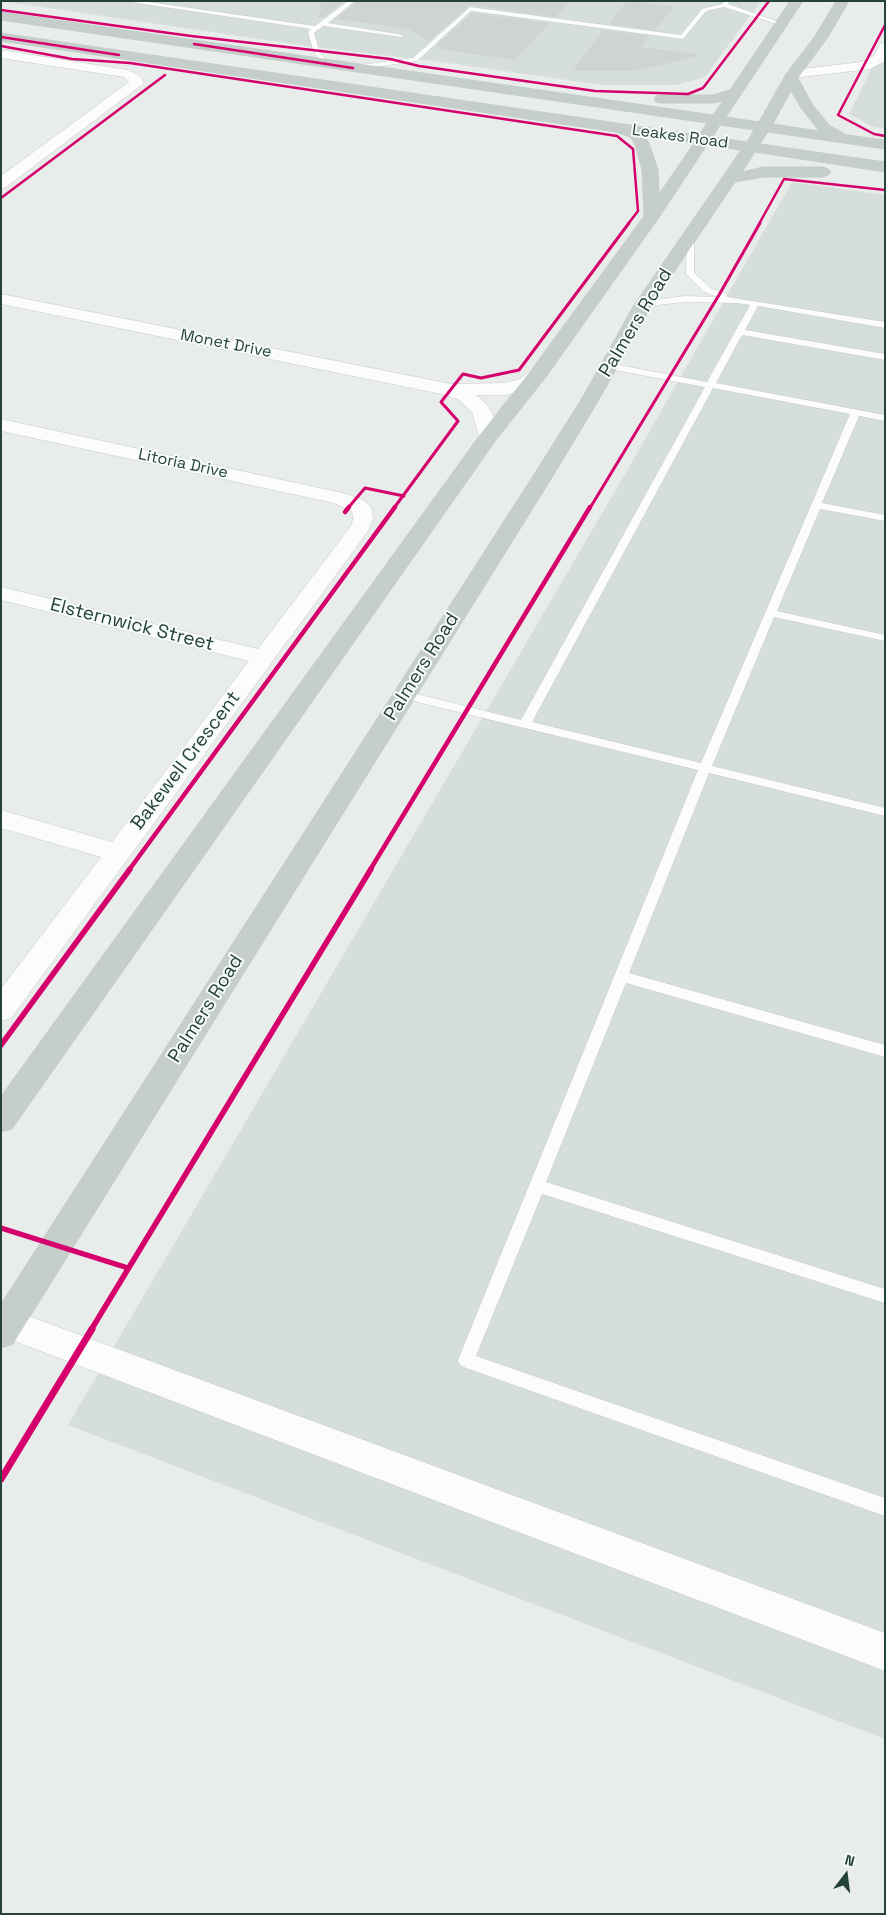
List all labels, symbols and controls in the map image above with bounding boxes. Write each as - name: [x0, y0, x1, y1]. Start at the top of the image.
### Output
- street label: Leakes Road: [631, 121, 729, 153]
- street label: Palmers Road: [595, 264, 677, 382]
- street label: Monet Drive: [179, 326, 273, 362]
- street label: Litoria Drive: [136, 445, 230, 483]
- street label: Elsternwick Street: [48, 594, 216, 656]
- street label: Palmers Road: [380, 609, 464, 725]
- street label: Bakewell Crescent: [126, 687, 246, 835]
- street label: Palmers Road: [164, 951, 248, 1067]
- north arrow: [821, 1850, 871, 1900]
- text: N: [843, 1851, 857, 1870]

